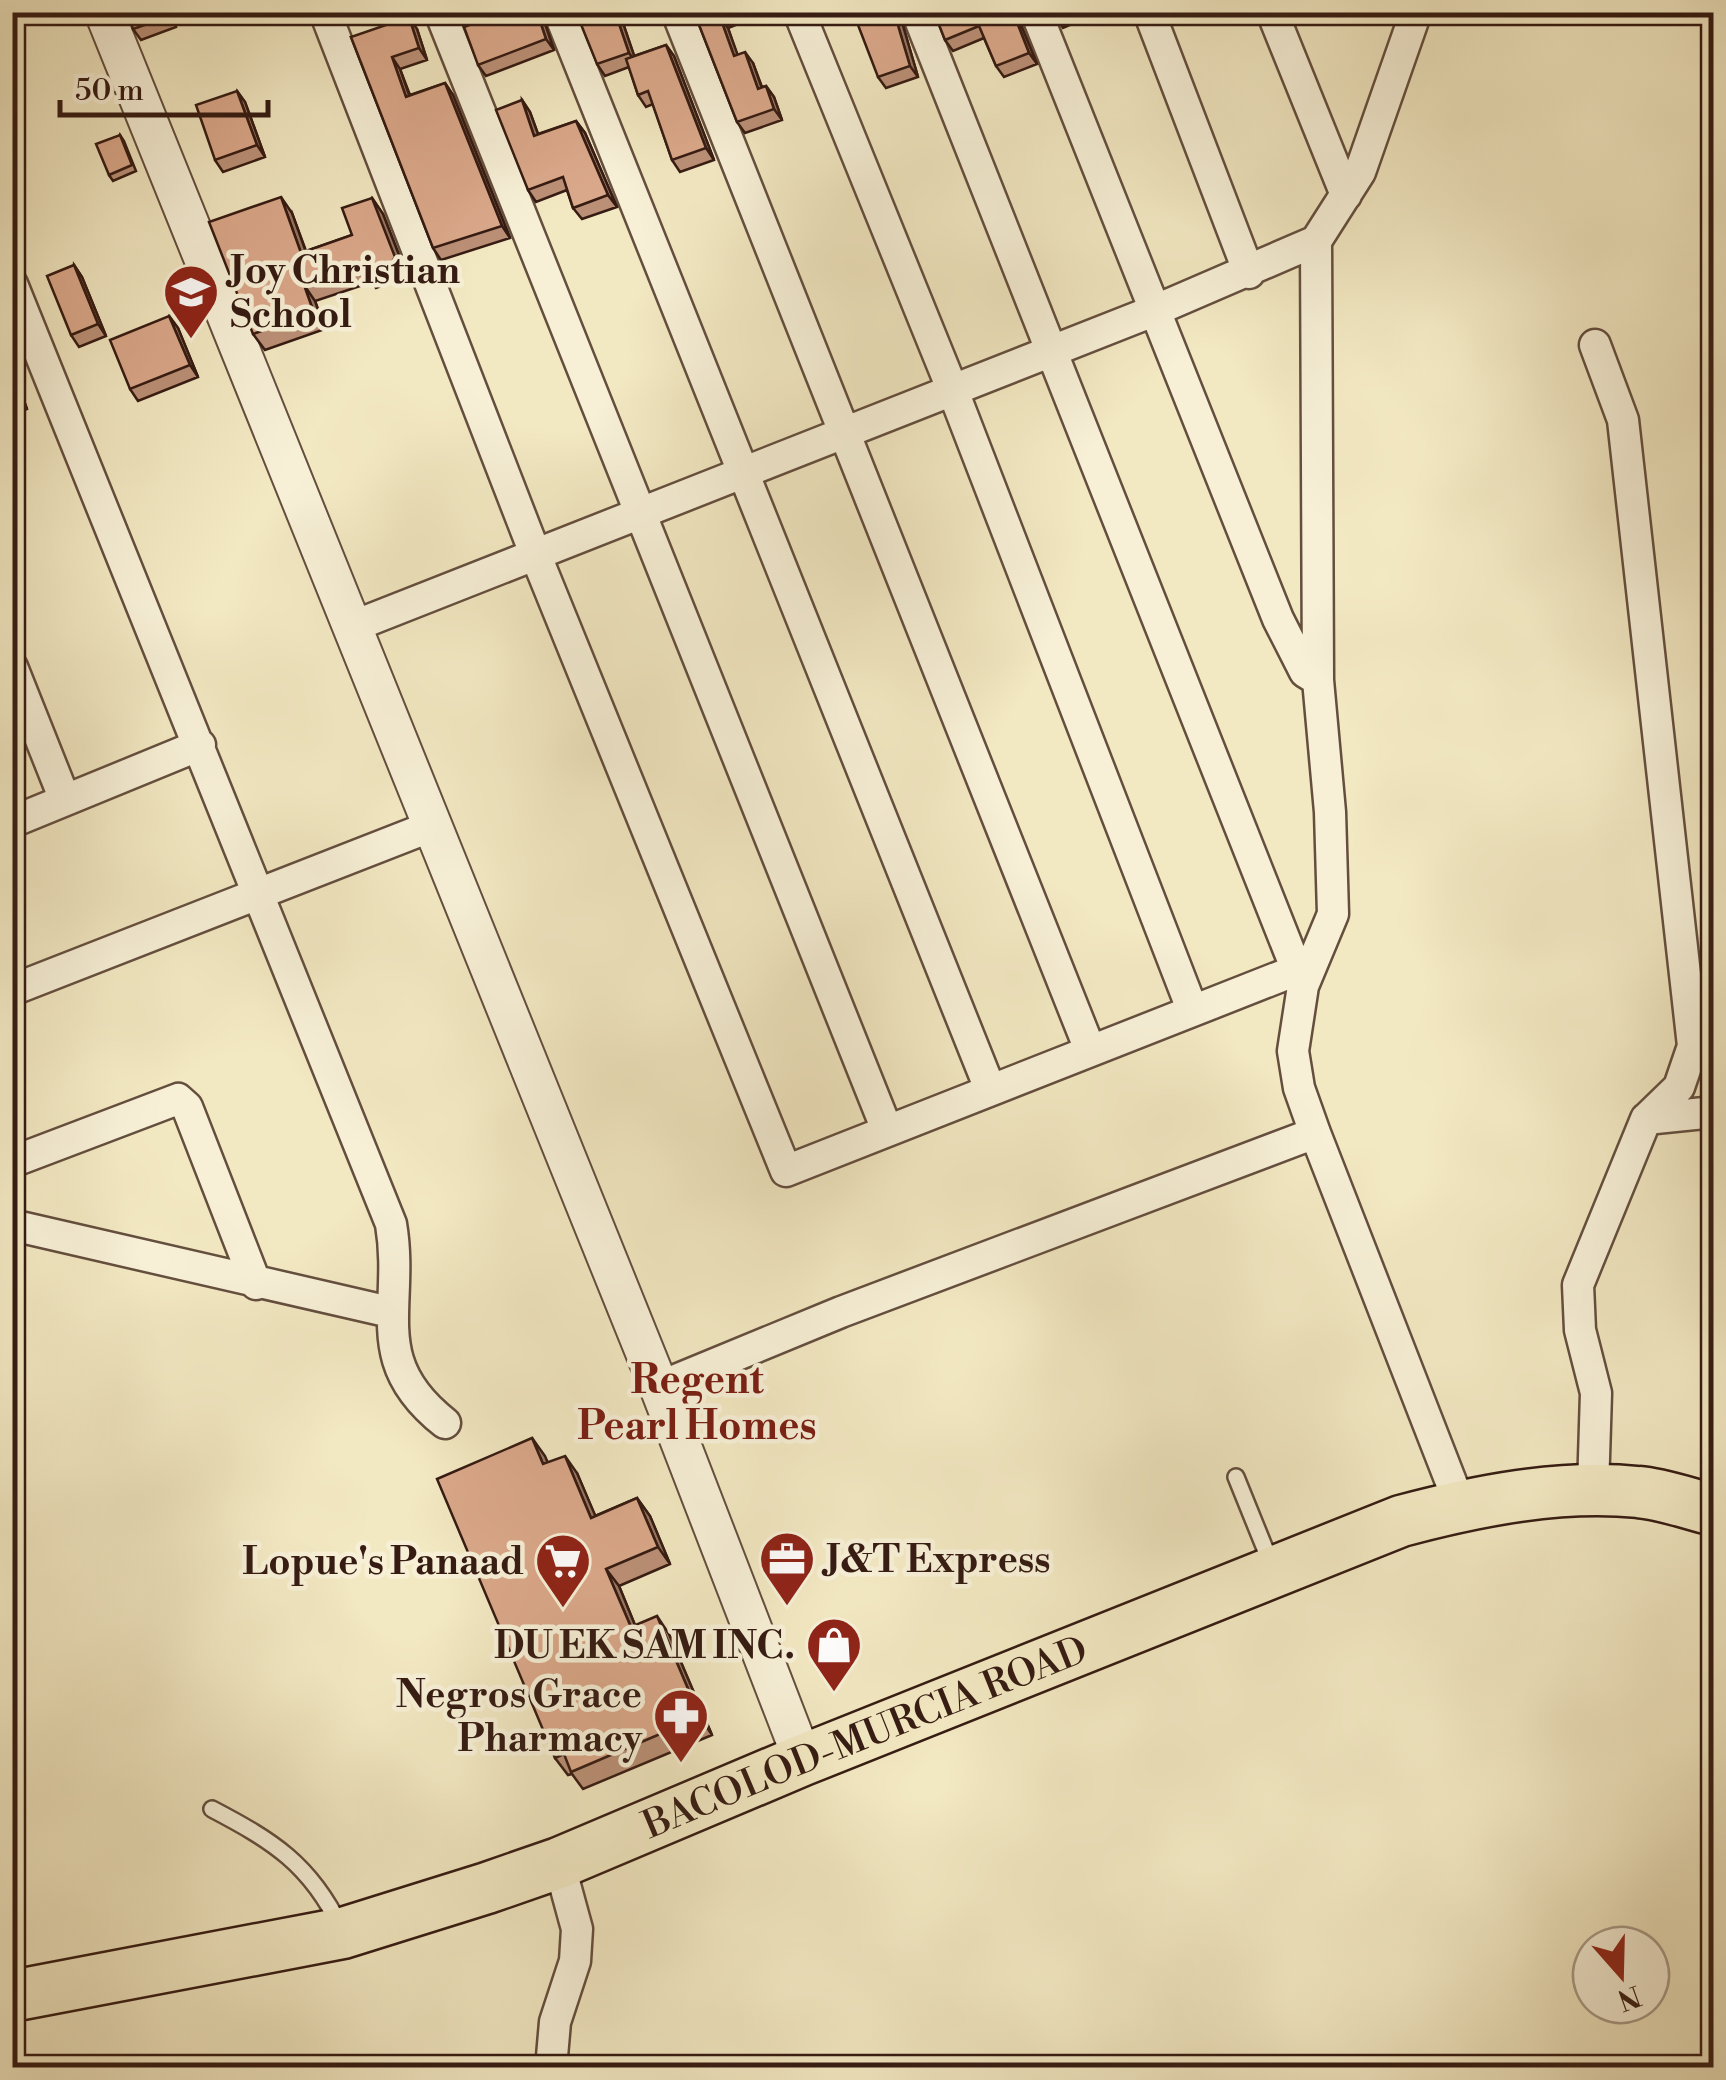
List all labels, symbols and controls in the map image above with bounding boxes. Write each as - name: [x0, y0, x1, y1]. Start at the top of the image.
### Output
- scale bar: [60, 55, 268, 117]
- text: 50 m: [75, 72, 144, 110]
- place label: Joy Christian School: [225, 248, 460, 339]
- school or university icon: Joy Christian School: [161, 262, 221, 341]
- district label: Regent Pearl Homes: [577, 1356, 817, 1452]
- office icon: J&T Express: [757, 1529, 817, 1608]
- supermarket icon: Lopue's Panaad: [533, 1531, 593, 1610]
- place label: J&T Express: [821, 1537, 1051, 1584]
- place label: Lopue's Panaad: [242, 1539, 524, 1586]
- shop icon: DU EK SAM INC.: [804, 1615, 864, 1694]
- place label: DU EK SAM INC.: [494, 1623, 795, 1670]
- street label: BACOLOD-MURCIA ROAD: [635, 1627, 1095, 1850]
- place label: Negros Grace Pharmacy: [396, 1672, 643, 1763]
- pharmacy icon: Negros Grace Pharmacy: [651, 1686, 711, 1765]
- north arrow: [1571, 1925, 1671, 2025]
- text: N: [1613, 1977, 1645, 2017]

